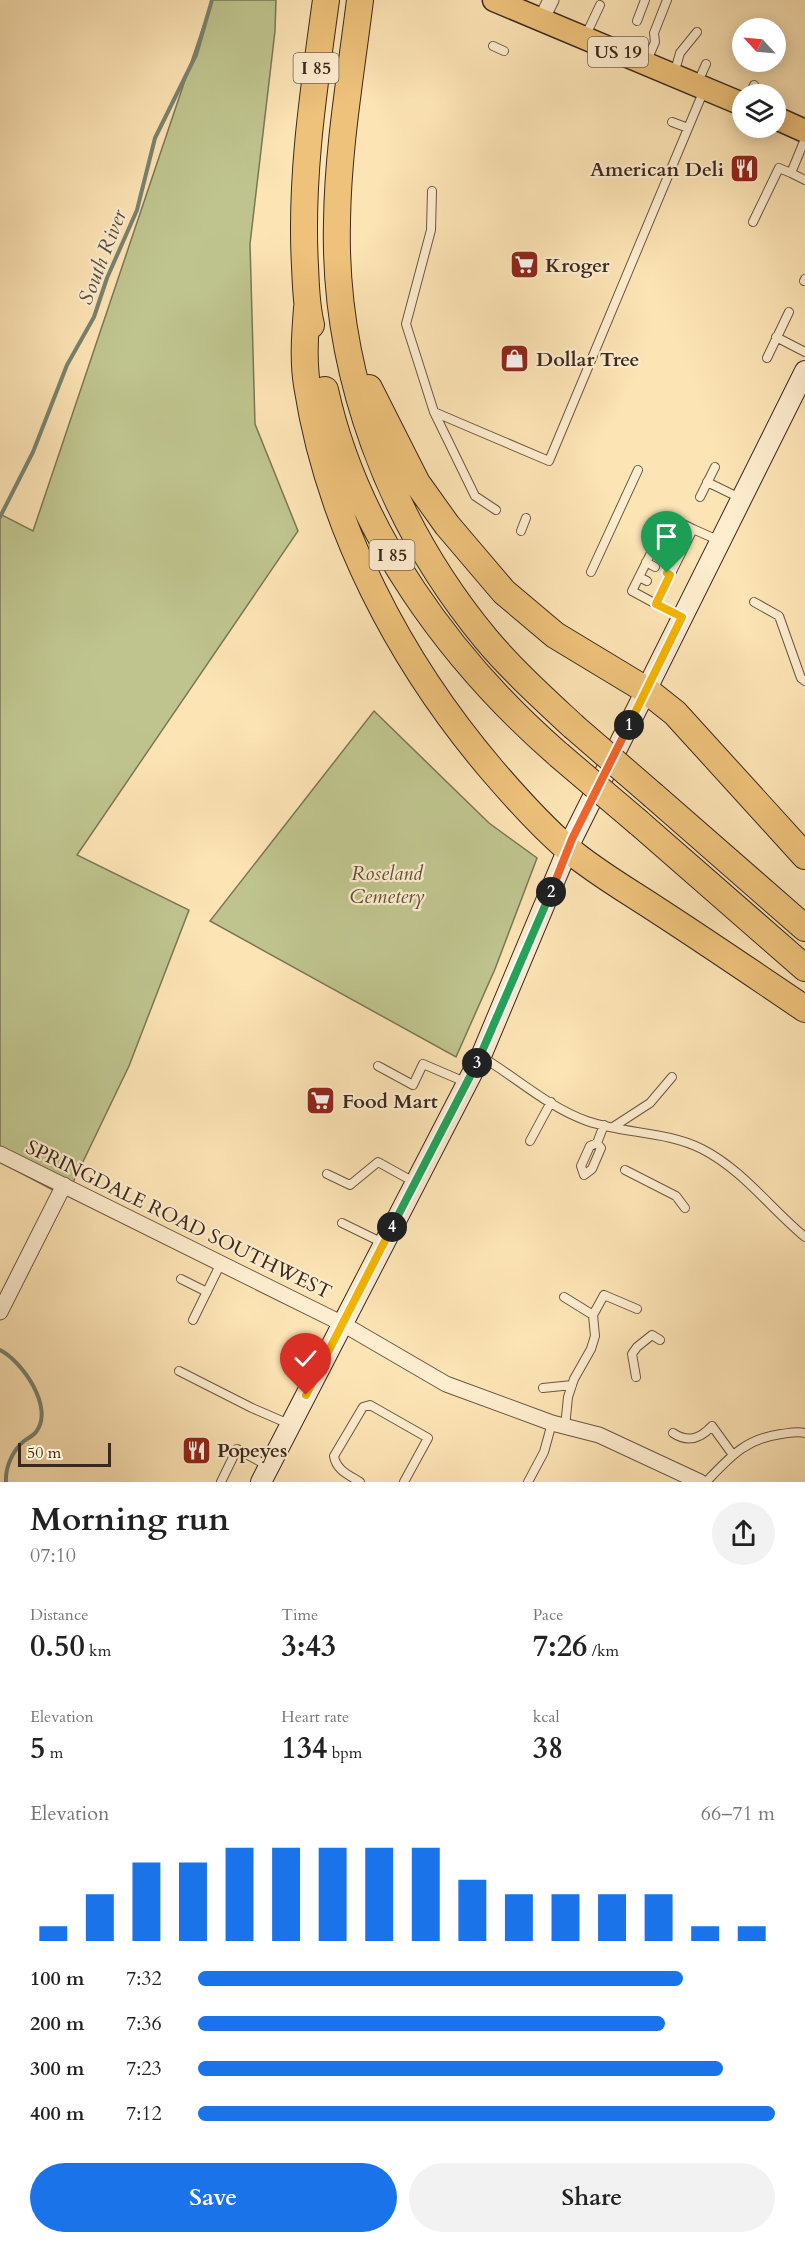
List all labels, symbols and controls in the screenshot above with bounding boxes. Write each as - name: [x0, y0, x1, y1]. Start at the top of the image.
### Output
- north arrow: [732, 18, 786, 72]
- map controls: [732, 18, 786, 138]
- road number: US 19: [588, 37, 648, 67]
- road number: I 85: [294, 53, 338, 83]
- button: layers: [732, 84, 786, 138]
- restaurant icon: American Deli: [729, 153, 761, 185]
- place label: American Deli: [590, 156, 724, 183]
- water label: South River: [71, 205, 134, 309]
- supermarket icon: Kroger: [508, 249, 540, 281]
- place label: Kroger: [545, 252, 610, 279]
- shop icon: Dollar Tree: [499, 343, 531, 375]
- place label: Dollar Tree: [536, 346, 639, 373]
- pin: [641, 511, 692, 573]
- icon: arrive: [650, 520, 683, 553]
- road number: I 85: [370, 540, 414, 570]
- pin: 1: [614, 710, 644, 740]
- text: 1: [625, 714, 633, 736]
- park label: Roseland Cemetery: [349, 860, 425, 910]
- pin: 2: [536, 877, 566, 907]
- text: 2: [547, 881, 555, 903]
- pin: 3: [462, 1048, 492, 1078]
- text: 3: [473, 1052, 481, 1074]
- supermarket icon: Food Mart: [305, 1085, 337, 1117]
- place label: Food Mart: [342, 1088, 438, 1115]
- street label: SPRINGDALE ROAD SOUTHWEST: [21, 1133, 336, 1306]
- pin: 4: [377, 1212, 407, 1242]
- text: 4: [388, 1216, 396, 1238]
- pin: [280, 1333, 331, 1395]
- icon: check: [289, 1342, 322, 1375]
- restaurant icon: Popeyes: [180, 1434, 212, 1466]
- place label: Popeyes: [217, 1437, 287, 1464]
- scale bar: [18, 1440, 111, 1468]
- text: 50 m: [27, 1442, 61, 1464]
- text: Morning run: [30, 1497, 230, 1542]
- button: share: [712, 1502, 775, 1565]
- text: 07:10: [30, 1542, 76, 1569]
- text: Distance: [30, 1604, 88, 1626]
- text: Time: [281, 1604, 318, 1626]
- text: Pace: [533, 1604, 564, 1626]
- text: 0.50: [30, 1626, 85, 1667]
- text: 3:43: [281, 1626, 336, 1667]
- text: 7:26: [533, 1626, 587, 1667]
- text: km: [85, 1640, 111, 1662]
- text: /km: [587, 1640, 619, 1662]
- text: Elevation: [30, 1706, 94, 1728]
- text: Heart rate: [281, 1706, 349, 1728]
- text: kcal: [533, 1706, 560, 1728]
- text: 5: [30, 1728, 45, 1769]
- text: 134: [281, 1728, 327, 1769]
- text: 38: [533, 1728, 563, 1769]
- text: m: [45, 1742, 63, 1764]
- text: bpm: [327, 1742, 362, 1764]
- text: Elevation: [30, 1800, 109, 1827]
- text: 66–71 m: [701, 1800, 775, 1827]
- text: 100 m: [30, 1965, 85, 1992]
- text: 7:32: [126, 1965, 162, 1992]
- text: 200 m: [30, 2010, 85, 2037]
- text: 7:36: [126, 2010, 162, 2037]
- text: 300 m: [30, 2055, 85, 2082]
- text: 7:23: [126, 2055, 162, 2082]
- text: 400 m: [30, 2100, 85, 2127]
- text: 7:12: [126, 2100, 162, 2127]
- button: Save: [30, 2163, 397, 2232]
- button: Share: [409, 2163, 775, 2232]

